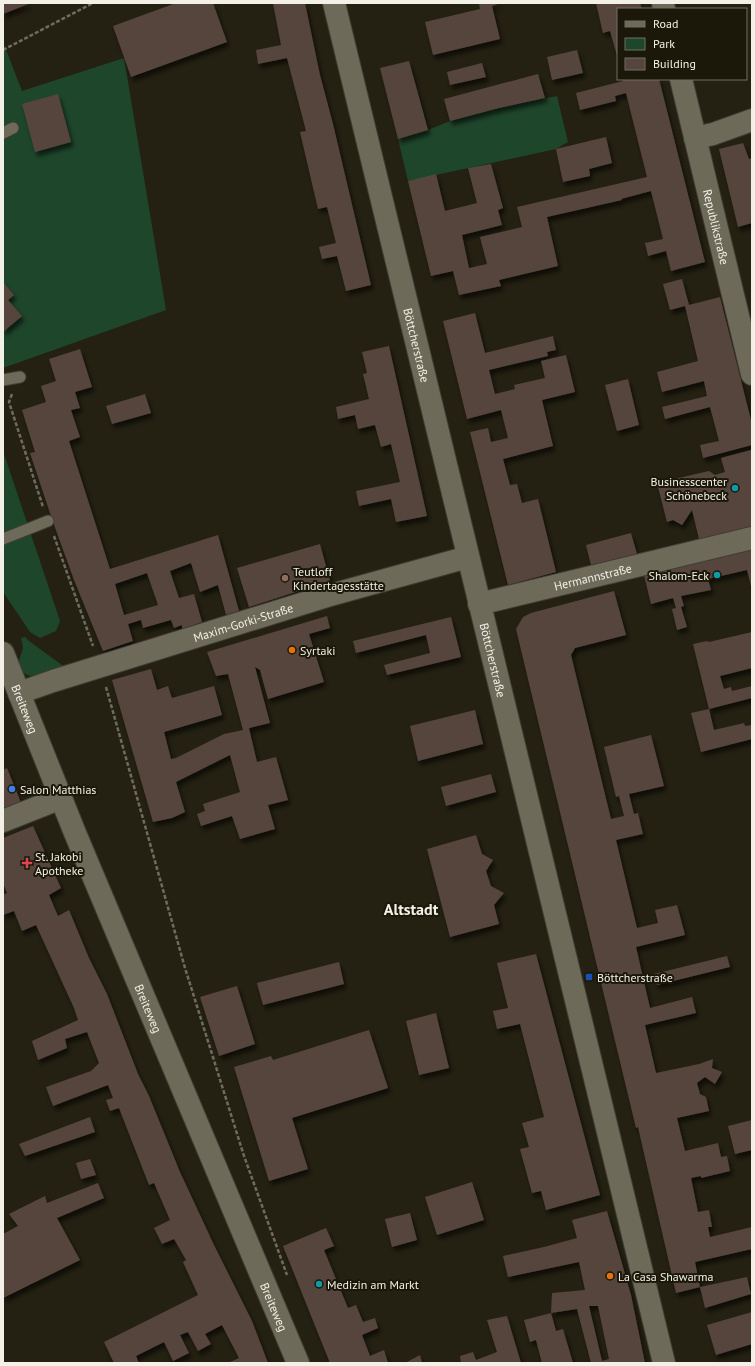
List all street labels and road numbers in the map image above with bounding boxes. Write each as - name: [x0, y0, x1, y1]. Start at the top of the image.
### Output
- street label: Republikstraße: [700, 188, 733, 266]
- street label: Böttcherstraße: [401, 306, 433, 384]
- street label: Hermannstraße: [552, 560, 633, 593]
- street label: Maxim-Gorki-Straße: [191, 600, 295, 645]
- street label: Böttcherstraße: [477, 621, 510, 699]
- street label: Breiteweg: [9, 682, 42, 735]
- street label: Breiteweg: [132, 982, 166, 1035]
- street label: Breiteweg: [258, 1280, 291, 1334]

